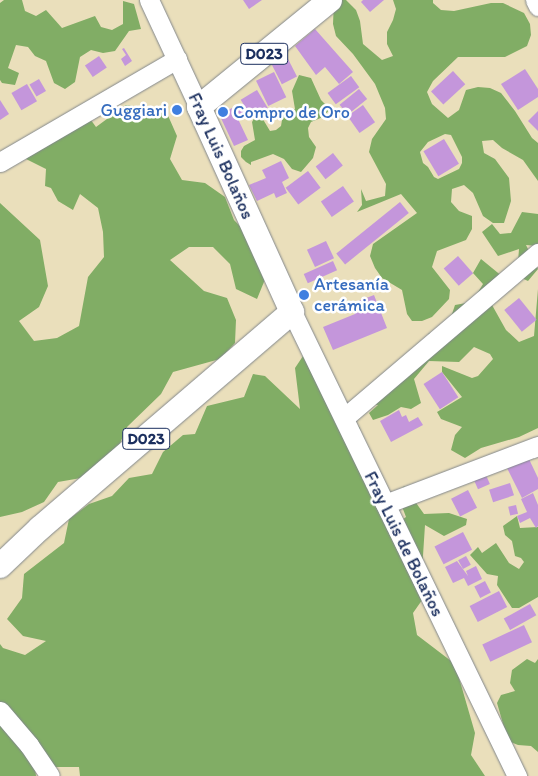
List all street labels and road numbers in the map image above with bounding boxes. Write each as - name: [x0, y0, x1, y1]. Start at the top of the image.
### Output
- road number: D023: [239, 41, 289, 68]
- street label: Fray Luis Bolaños: [184, 90, 258, 222]
- road number: D023: [121, 426, 171, 452]
- street label: Fray Luis de Bolaños: [360, 468, 448, 620]

